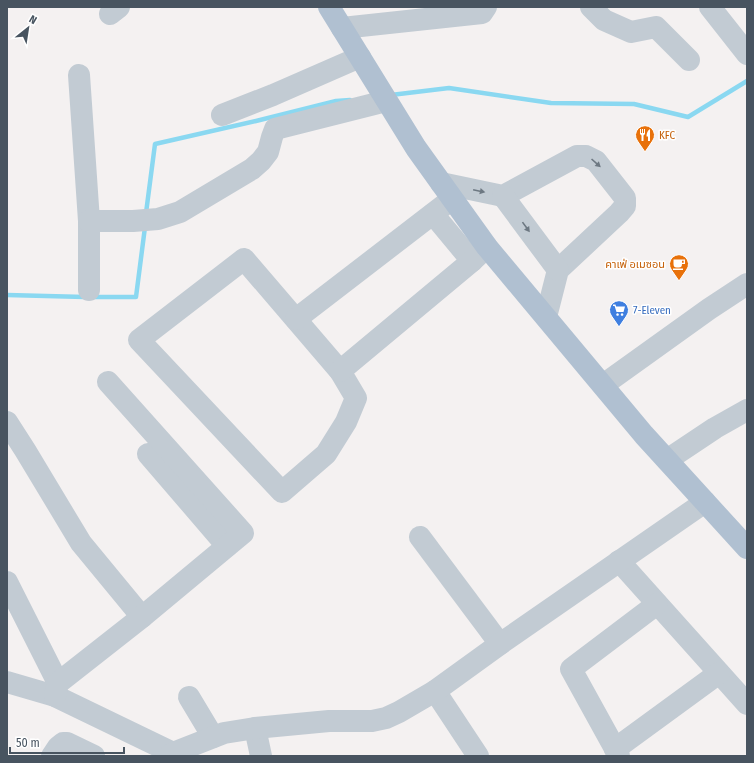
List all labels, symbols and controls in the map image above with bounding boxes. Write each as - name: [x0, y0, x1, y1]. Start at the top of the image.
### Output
- north arrow: [8, 8, 48, 48]
- text: N: [27, 12, 39, 27]
- restaurant icon: KFC: [634, 124, 656, 152]
- place label: KFC: [659, 129, 675, 142]
- one-way arrow: [591, 158, 601, 167]
- one-way arrow: [473, 188, 485, 194]
- one-way arrow: [522, 222, 530, 233]
- cafe icon: คาเฟ่ อเมซอน: [668, 253, 690, 281]
- place label: คาเฟ่ อเมซอน: [605, 258, 665, 271]
- supermarket icon: 7-Eleven: [608, 299, 630, 327]
- place label: 7-Eleven: [633, 304, 671, 317]
- scale bar: [10, 729, 124, 755]
- text: 50 m: [16, 736, 40, 750]

